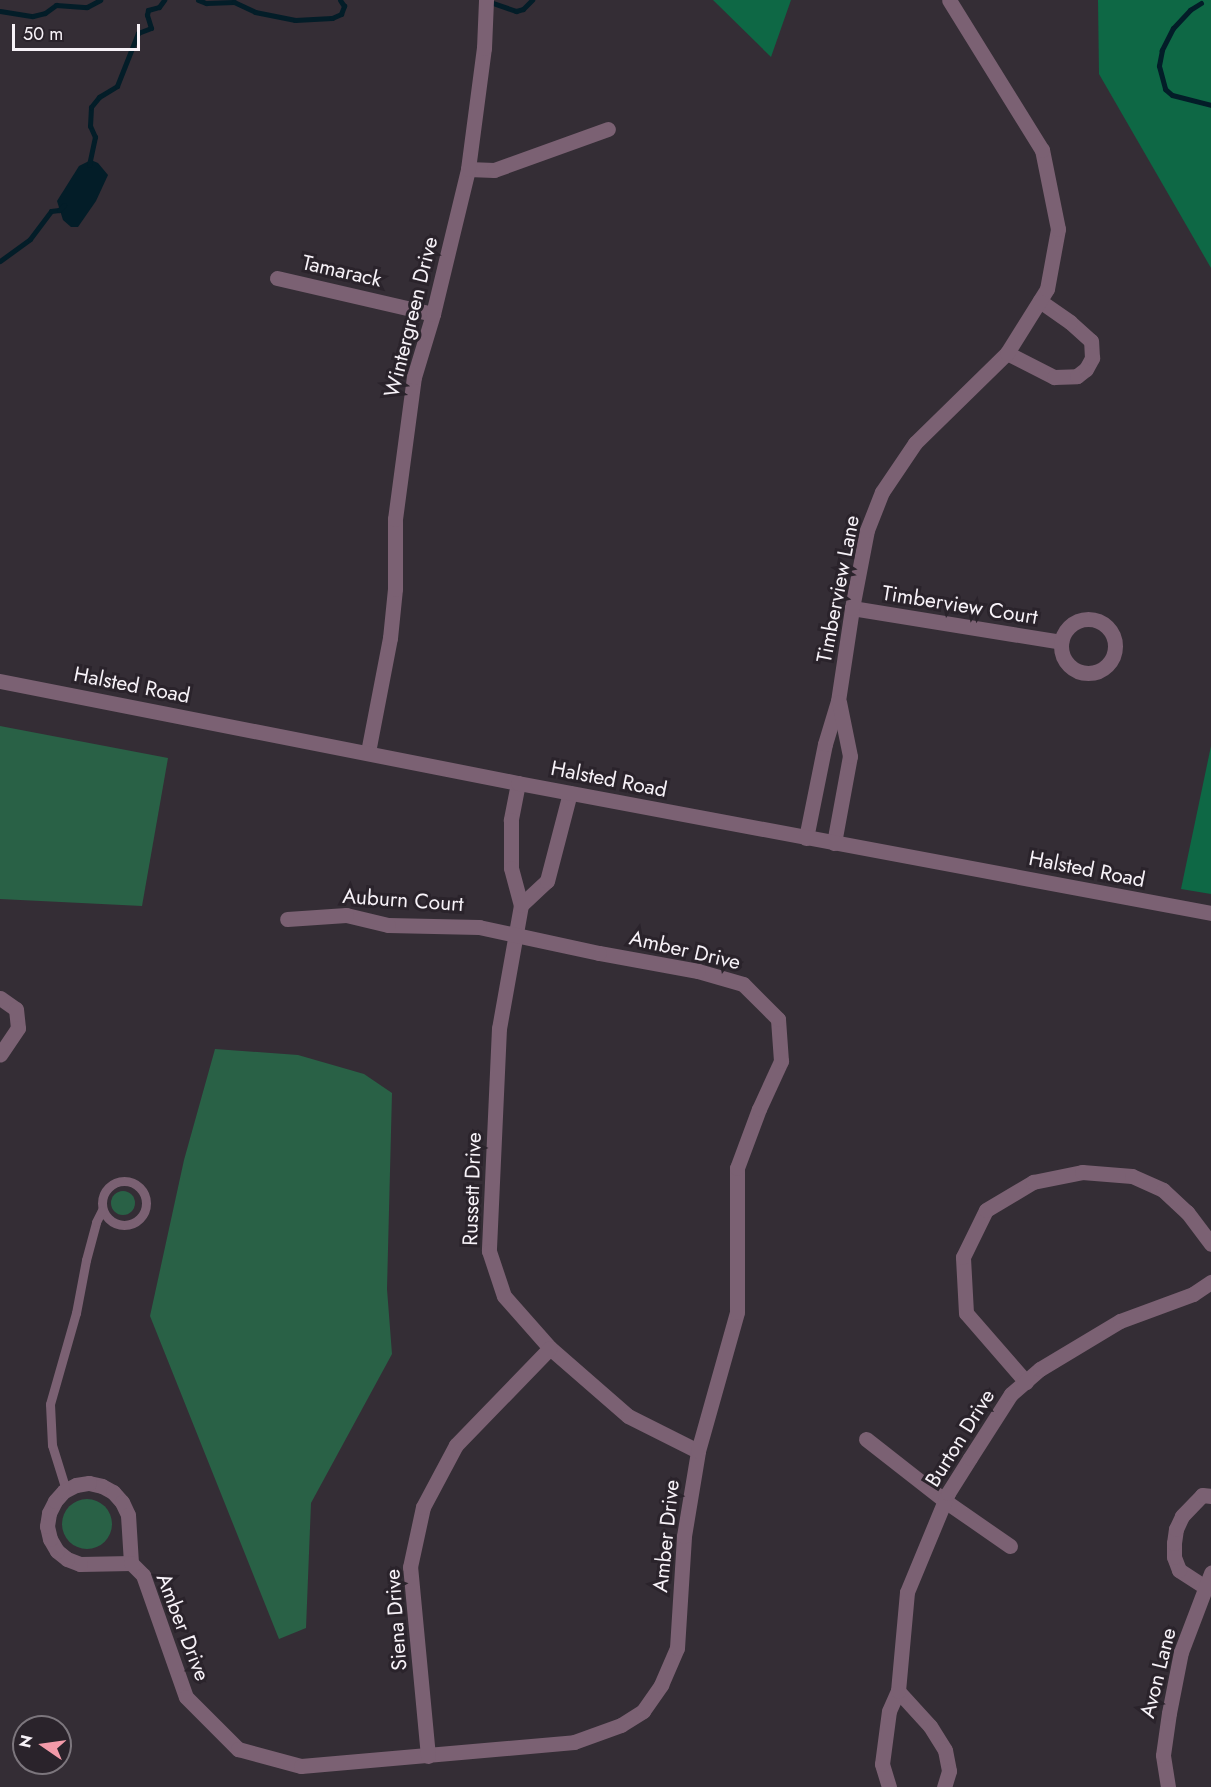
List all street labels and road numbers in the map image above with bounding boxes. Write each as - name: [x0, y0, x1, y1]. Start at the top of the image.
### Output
- street label: Wintergreen Drive: [379, 234, 443, 400]
- street label: Tamarack: [300, 250, 384, 292]
- street label: Timberview Lane: [811, 513, 865, 665]
- street label: Timberview Court: [880, 580, 1040, 630]
- street label: Halsted Road: [72, 661, 192, 709]
- street label: Halsted Road: [549, 755, 669, 803]
- street label: Halsted Road: [1027, 845, 1147, 893]
- street label: Auburn Court: [342, 883, 464, 917]
- street label: Amber Drive: [627, 925, 743, 975]
- street label: Russett Drive: [457, 1132, 487, 1246]
- street label: Burton Drive: [920, 1384, 1000, 1492]
- street label: Amber Drive: [648, 1478, 684, 1594]
- street label: Siena Drive: [380, 1568, 412, 1672]
- street label: Amber Drive: [151, 1570, 215, 1684]
- street label: Avon Lane: [1135, 1625, 1181, 1721]

